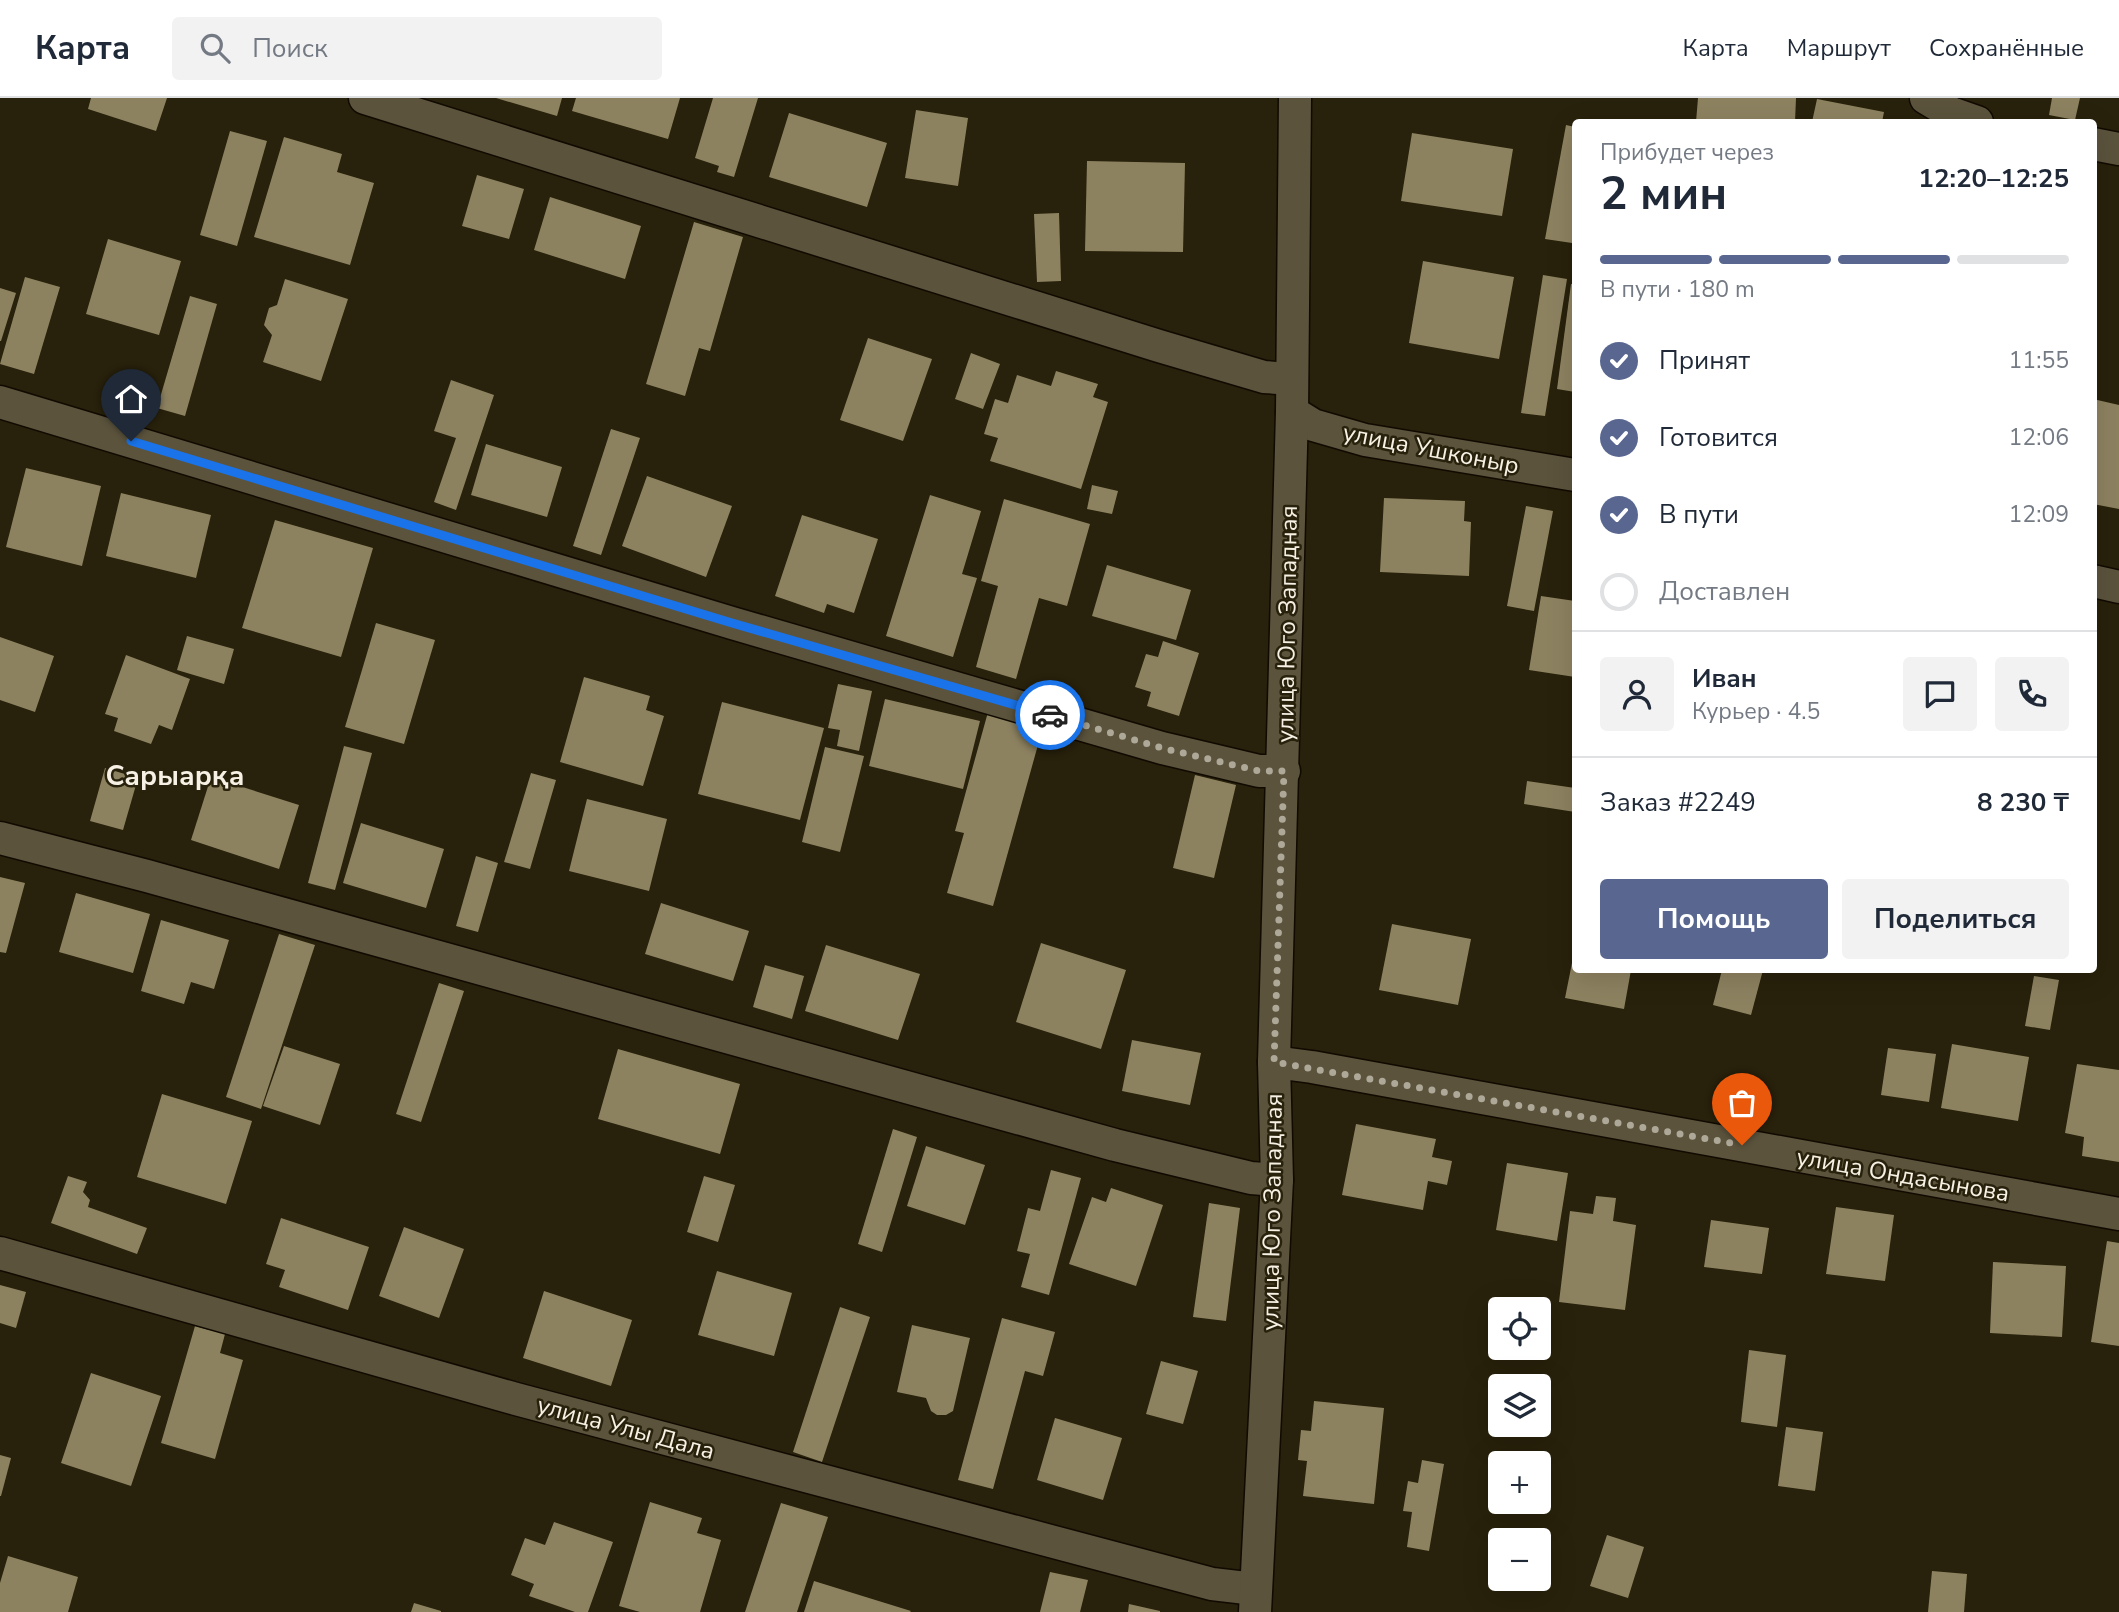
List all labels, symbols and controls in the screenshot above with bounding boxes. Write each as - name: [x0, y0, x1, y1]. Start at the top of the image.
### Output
- search box: [172, 17, 662, 80]
- text: Карта: [35, 26, 130, 71]
- icon: search: [196, 29, 234, 67]
- text: Поиск: [252, 31, 328, 66]
- text: Карта: [1683, 32, 1749, 64]
- text: Маршрут: [1787, 32, 1891, 64]
- text: Сохранённые: [1929, 32, 2084, 64]
- text: Прибудет через: [1600, 137, 1774, 168]
- text: 12:20–12:25: [1918, 161, 2069, 196]
- text: 2 мин: [1600, 162, 1727, 225]
- text: В пути · 180 m: [1600, 274, 1755, 305]
- icon: check: [1600, 342, 1638, 380]
- text: Принят: [1659, 343, 1750, 378]
- text: 11:55: [2009, 345, 2069, 376]
- pin: [101, 369, 161, 441]
- icon: home: [112, 380, 150, 418]
- street label: улица Ушконыр: [1340, 416, 1522, 482]
- icon: check: [1600, 419, 1638, 457]
- text: Готовится: [1659, 420, 1778, 455]
- text: 12:06: [2009, 422, 2069, 453]
- icon: check: [1600, 496, 1638, 534]
- text: В пути: [1659, 497, 1739, 532]
- text: 12:09: [2009, 499, 2069, 530]
- street label: улица Юго Западная: [1269, 505, 1305, 743]
- text: Доставлен: [1659, 574, 1790, 609]
- button: person: [1600, 657, 1674, 731]
- button: chat: [1903, 657, 1977, 731]
- button: phone: [1995, 657, 2069, 731]
- text: Иван: [1692, 661, 1757, 696]
- courier: [1015, 680, 1085, 750]
- icon: car: [1031, 696, 1069, 734]
- text: Курьер · 4.5: [1692, 696, 1820, 727]
- district label: Сарыарқа: [106, 757, 244, 795]
- text: Заказ #2249: [1600, 785, 1756, 820]
- text: 8 230 ₸: [1977, 785, 2069, 820]
- button: Помощь: [1600, 879, 1828, 959]
- button: Поделиться: [1842, 879, 2069, 959]
- pin: [1712, 1073, 1772, 1145]
- icon: bag: [1723, 1084, 1761, 1122]
- street label: улица Юго Западная: [1254, 1093, 1290, 1331]
- street label: улица Ондасынова: [1794, 1141, 2012, 1209]
- map controls: [1488, 1297, 1551, 1591]
- button: locate: [1488, 1297, 1551, 1360]
- button: layers: [1488, 1374, 1551, 1437]
- street label: улица Улы Дала: [534, 1389, 718, 1467]
- button: +: [1488, 1451, 1551, 1514]
- button: −: [1488, 1528, 1551, 1591]

